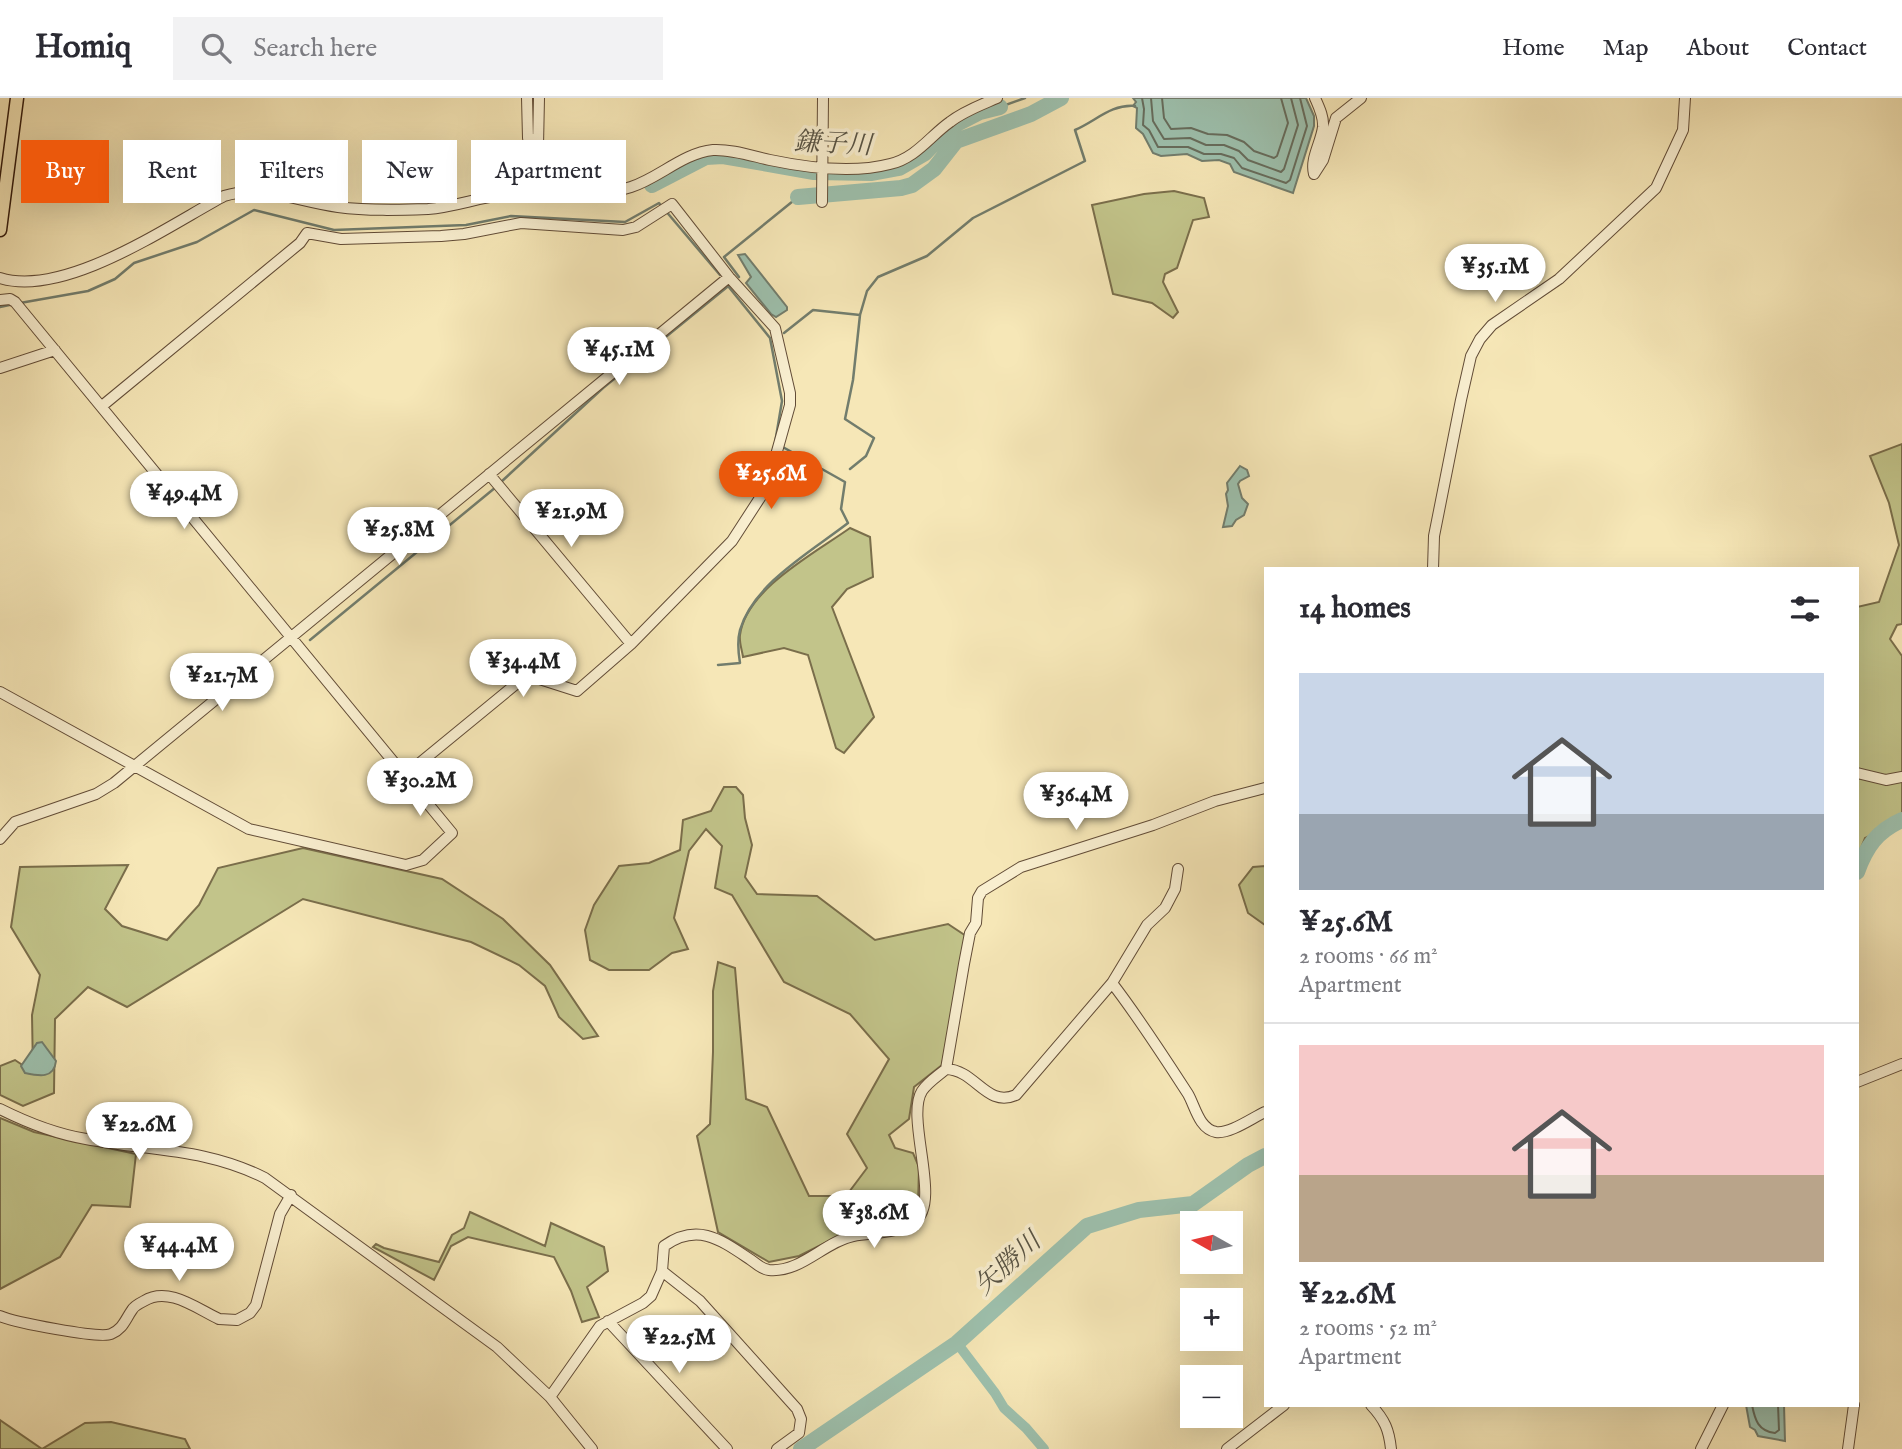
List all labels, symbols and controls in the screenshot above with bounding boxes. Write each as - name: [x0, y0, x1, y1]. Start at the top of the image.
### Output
- search box: [173, 17, 663, 80]
- text: Homiq: [35, 27, 131, 69]
- icon: search: [197, 29, 235, 67]
- text: Search here: [253, 32, 377, 65]
- text: Home: [1502, 33, 1565, 64]
- text: Map: [1603, 33, 1649, 64]
- text: About: [1687, 33, 1749, 64]
- text: Contact: [1787, 33, 1867, 64]
- water label: 鎌子川: [793, 125, 876, 163]
- chip: Buy: [21, 140, 109, 203]
- chip: Rent: [123, 140, 221, 203]
- chip: Filters: [235, 140, 348, 203]
- chip: New: [362, 140, 457, 203]
- chip: Apartment: [471, 140, 626, 203]
- pin: ¥35.1M: [1438, 244, 1552, 304]
- text: ¥35.1M: [1461, 252, 1529, 281]
- pin: ¥45.1M: [562, 328, 676, 387]
- text: ¥45.1M: [583, 335, 655, 364]
- pin: ¥25.6M: [714, 452, 828, 511]
- text: ¥25.6M: [735, 459, 807, 488]
- pin: ¥49.4M: [127, 472, 241, 531]
- text: ¥49.4M: [146, 479, 222, 508]
- pin: ¥21.9M: [514, 490, 628, 549]
- text: ¥21.9M: [535, 497, 607, 526]
- pin: ¥25.8M: [342, 508, 456, 567]
- text: ¥25.8M: [363, 515, 435, 544]
- text: 14 homes: [1299, 590, 1411, 628]
- icon: filters: [1786, 590, 1824, 628]
- pin: ¥34.4M: [466, 640, 580, 699]
- text: ¥34.4M: [485, 647, 561, 676]
- pin: ¥21.7M: [165, 654, 279, 713]
- text: ¥21.7M: [186, 661, 258, 690]
- icon: home: [1499, 719, 1625, 845]
- pin: ¥30.2M: [363, 758, 477, 818]
- text: ¥30.2M: [383, 766, 457, 795]
- pin: ¥36.4M: [1019, 772, 1133, 832]
- text: ¥36.4M: [1039, 780, 1113, 809]
- text: ¥25.6M: [1299, 904, 1393, 942]
- text: 2 rooms · 66 m²: [1299, 942, 1438, 971]
- text: Apartment: [1299, 971, 1402, 1000]
- icon: home: [1499, 1091, 1625, 1217]
- pin: ¥22.6M: [82, 1102, 196, 1162]
- text: ¥22.6M: [102, 1110, 176, 1139]
- pin: ¥38.6M: [817, 1190, 931, 1250]
- text: ¥38.6M: [839, 1198, 909, 1227]
- north arrow: [1180, 1211, 1242, 1274]
- map controls: [1180, 1211, 1243, 1428]
- pin: ¥44.4M: [122, 1224, 236, 1283]
- water label: 矢勝川: [968, 1224, 1050, 1302]
- text: ¥44.4M: [140, 1231, 218, 1260]
- text: ¥22.6M: [1299, 1276, 1396, 1314]
- button: +: [1180, 1288, 1243, 1351]
- text: 2 rooms · 52 m²: [1299, 1314, 1437, 1343]
- pin: ¥22.5M: [622, 1316, 736, 1375]
- text: ¥22.5M: [642, 1323, 716, 1352]
- text: Apartment: [1299, 1343, 1402, 1372]
- button: −: [1180, 1365, 1243, 1428]

